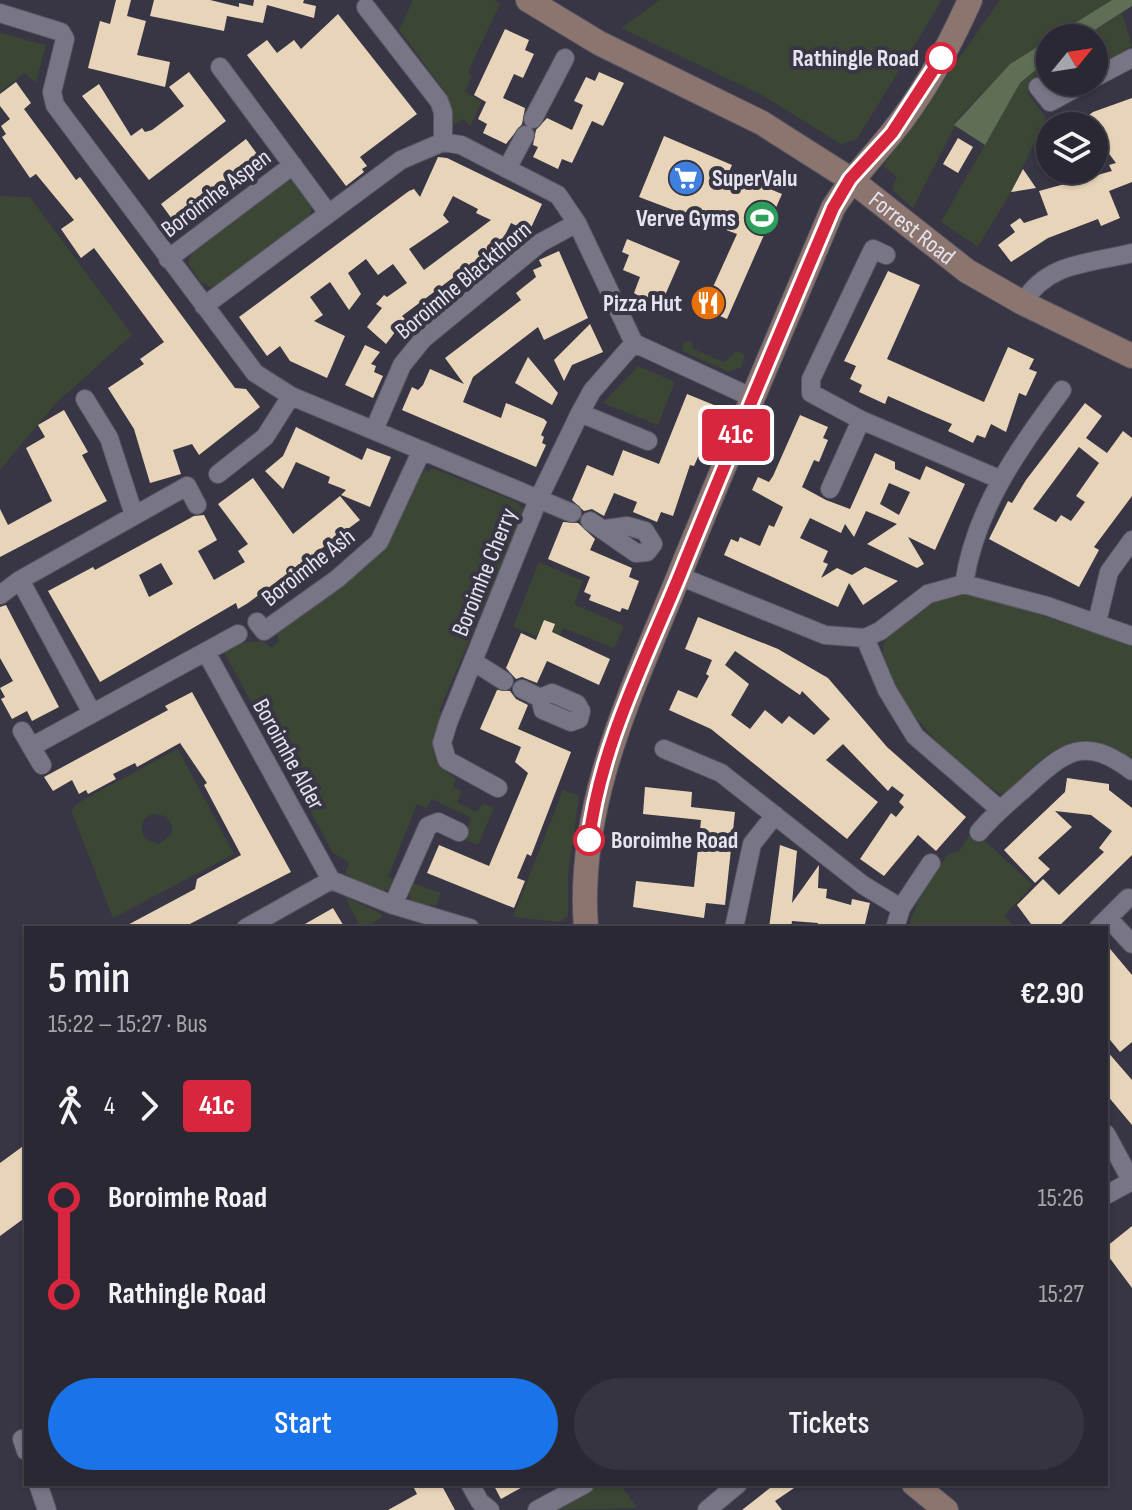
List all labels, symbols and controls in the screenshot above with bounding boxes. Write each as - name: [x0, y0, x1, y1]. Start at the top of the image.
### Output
- north arrow: [1036, 24, 1108, 96]
- map controls: [1036, 24, 1108, 184]
- marker: Rathingle Road: [926, 43, 956, 73]
- place label: Rathingle Road: [792, 44, 919, 73]
- button: layers: [1036, 112, 1108, 184]
- street label: Boroimhe Aspen: [156, 143, 277, 244]
- supermarket icon: SuperValu: [667, 159, 705, 197]
- place label: SuperValu: [712, 164, 797, 193]
- street label: Forrest Road: [863, 185, 961, 271]
- sports icon: Verve Gyms: [743, 199, 781, 237]
- place label: Verve Gyms: [636, 204, 736, 233]
- street label: Boroimhe Blackthorn: [389, 215, 537, 346]
- restaurant icon: Pizza Hut: [689, 284, 727, 322]
- place label: Pizza Hut: [603, 289, 682, 318]
- line badge: 41c: [690, 409, 782, 461]
- text: 41c: [718, 418, 754, 451]
- street label: Boroimhe Cherry: [446, 504, 523, 640]
- street label: Boroimhe Ash: [256, 522, 361, 613]
- street label: Boroimhe Alder: [246, 694, 331, 815]
- marker: Boroimhe Road: [574, 825, 604, 855]
- place label: Boroimhe Road: [611, 826, 738, 855]
- text: 5 min: [48, 952, 130, 1005]
- text: €2.90: [1020, 976, 1084, 1012]
- text: 15:22 – 15:27 · Bus: [48, 1009, 207, 1040]
- icon: walk: [48, 1084, 92, 1128]
- icon: forward: [127, 1084, 171, 1128]
- text: 41c: [199, 1089, 235, 1122]
- text: 4: [104, 1091, 115, 1122]
- text: Boroimhe Road: [108, 1180, 267, 1216]
- text: 15:26: [1037, 1183, 1084, 1214]
- text: Rathingle Road: [108, 1276, 266, 1312]
- text: 15:27: [1038, 1279, 1084, 1310]
- button: Start: [48, 1378, 558, 1470]
- button: Tickets: [574, 1378, 1084, 1470]

